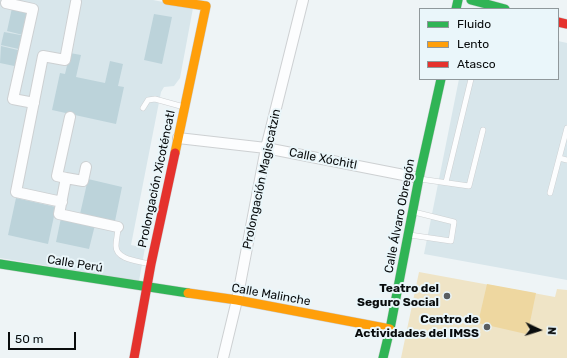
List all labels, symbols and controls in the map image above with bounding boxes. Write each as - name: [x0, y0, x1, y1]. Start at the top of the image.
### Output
- legend: [419, 8, 559, 80]
- text: Fluido: [457, 17, 491, 31]
- text: Lento: [457, 37, 489, 51]
- text: Atasco: [457, 57, 496, 71]
- street label: Prolongación Magiscatzin: [240, 108, 284, 250]
- street label: Prolongación Xicoténcatl: [135, 109, 179, 249]
- street label: Calle Xóchitl: [288, 145, 358, 173]
- street label: Calle Álvaro Obregón: [382, 158, 418, 274]
- street label: Calle Perú: [46, 252, 104, 276]
- street label: Calle Malinche: [230, 281, 312, 309]
- place label: Teatro del Seguro Social: [357, 282, 439, 310]
- marker: Teatro del Seguro Social: [442, 291, 452, 301]
- north arrow: [519, 310, 559, 350]
- place label: Centro de Actividades del IMSS: [355, 313, 479, 341]
- marker: Centro de Actividades del IMSS: [482, 322, 492, 332]
- scale bar: [10, 324, 78, 350]
- text: N: [545, 326, 558, 335]
- text: 50 m: [15, 332, 43, 346]

